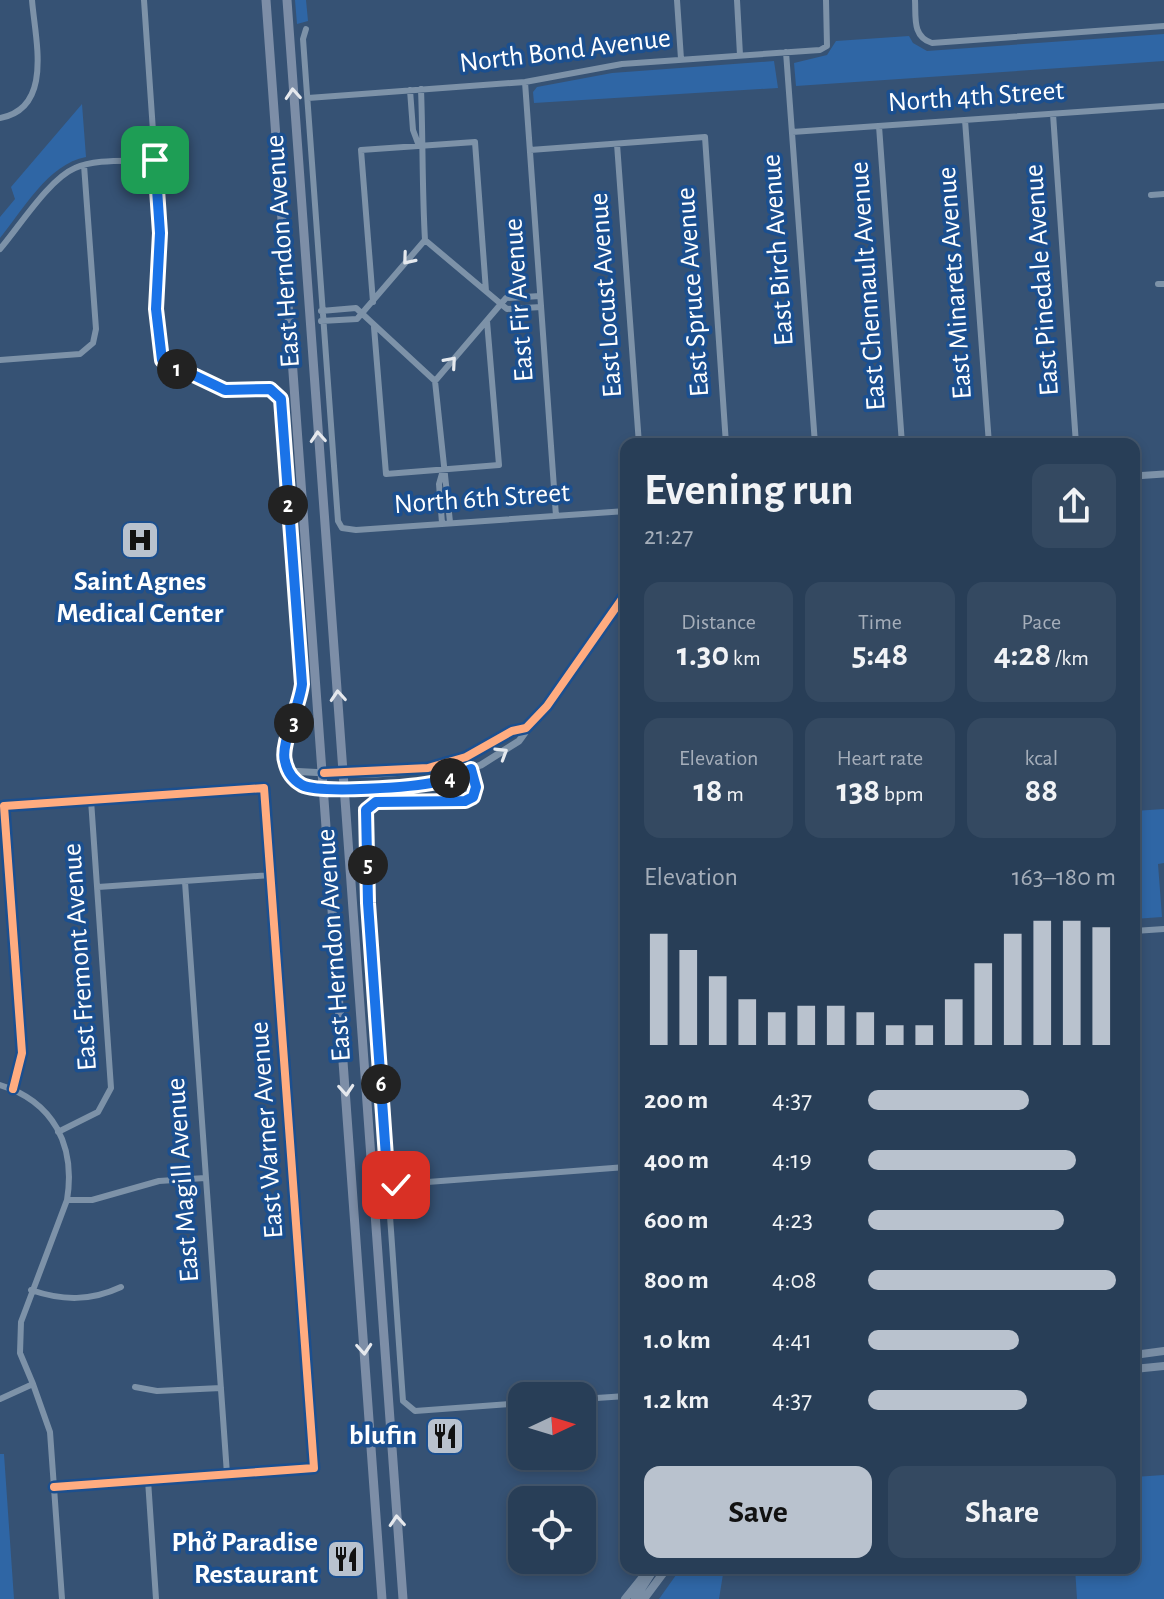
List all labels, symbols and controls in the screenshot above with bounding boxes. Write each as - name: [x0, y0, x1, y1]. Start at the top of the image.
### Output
- street label: North Bond Avenue: [458, 24, 672, 78]
- street label: North 4th Street: [887, 77, 1065, 117]
- one-way arrow: [285, 87, 302, 100]
- pin: [121, 126, 189, 194]
- street label: East Herndon Avenue: [261, 134, 305, 368]
- icon: arrive: [133, 138, 177, 182]
- street label: East Birch Avenue: [757, 153, 799, 347]
- street label: East Chennault Avenue: [845, 160, 891, 412]
- street label: East Pinedale Avenue: [1020, 163, 1064, 397]
- street label: East Minarets Avenue: [933, 166, 977, 400]
- street label: East Spruce Avenue: [672, 186, 714, 398]
- street label: East Locust Avenue: [585, 192, 627, 398]
- street label: East Fir Avenue: [499, 217, 539, 383]
- one-way arrow: [403, 250, 418, 265]
- pin: 1: [157, 349, 197, 389]
- one-way arrow: [442, 356, 456, 371]
- text: 1: [173, 358, 181, 380]
- one-way arrow: [310, 430, 327, 443]
- button: share: [1032, 464, 1116, 548]
- text: Evening run: [644, 469, 853, 513]
- street label: North 6th Street: [393, 479, 571, 519]
- pin: 2: [268, 485, 308, 525]
- text: 2: [283, 494, 293, 516]
- hospital icon: Saint Agnes Medical Center: [119, 519, 161, 561]
- text: 21:27: [644, 523, 693, 549]
- place label: Saint Agnes Medical Center: [57, 568, 224, 628]
- text: Distance: [681, 611, 756, 633]
- text: Time: [858, 611, 902, 633]
- text: Pace: [1022, 611, 1061, 633]
- text: 1.30: [677, 638, 729, 672]
- text: 5:48: [852, 638, 908, 672]
- text: 4:28: [994, 638, 1051, 672]
- text: km: [729, 647, 761, 669]
- text: /km: [1051, 647, 1089, 669]
- one-way arrow: [330, 689, 347, 702]
- pin: 3: [274, 703, 314, 743]
- text: 3: [289, 712, 299, 734]
- one-way arrow: [493, 747, 508, 762]
- text: Elevation: [679, 747, 758, 769]
- text: Heart rate: [837, 747, 923, 769]
- text: kcal: [1025, 747, 1058, 769]
- pin: 4: [430, 758, 470, 798]
- text: 4: [444, 767, 456, 789]
- text: 18: [694, 774, 723, 808]
- text: 138: [836, 774, 880, 808]
- text: 88: [1025, 774, 1058, 808]
- text: m: [723, 783, 744, 805]
- text: bpm: [880, 783, 924, 805]
- street label: East Herndon Avenue: [312, 828, 356, 1062]
- street label: East Fremont Avenue: [58, 842, 102, 1072]
- pin: 5: [348, 845, 388, 885]
- text: 5: [363, 854, 373, 876]
- text: Elevation: [644, 864, 738, 890]
- text: 163–180 m: [1012, 864, 1116, 890]
- street label: East Warner Avenue: [245, 1020, 289, 1240]
- pin: 6: [361, 1064, 401, 1104]
- text: 6: [376, 1073, 386, 1095]
- street label: East Magill Avenue: [162, 1077, 204, 1283]
- one-way arrow: [337, 1084, 354, 1097]
- text: 200 m: [644, 1087, 708, 1113]
- text: 4:37: [772, 1087, 812, 1113]
- text: 400 m: [644, 1147, 709, 1173]
- text: 4:19: [772, 1147, 812, 1173]
- pin: [362, 1151, 430, 1219]
- icon: check: [374, 1163, 418, 1207]
- text: 600 m: [644, 1207, 709, 1233]
- text: 4:23: [772, 1207, 813, 1233]
- text: 800 m: [644, 1267, 709, 1293]
- text: 4:08: [772, 1267, 817, 1293]
- text: 1.0 km: [644, 1327, 711, 1353]
- text: 4:41: [772, 1327, 812, 1353]
- one-way arrow: [356, 1343, 373, 1356]
- north arrow: [508, 1382, 596, 1470]
- map controls: [508, 1382, 596, 1574]
- text: 1.2 km: [644, 1387, 709, 1413]
- text: 4:37: [772, 1387, 812, 1413]
- restaurant icon: blufin: [424, 1415, 466, 1457]
- place label: blufin: [349, 1422, 417, 1450]
- button: Save: [644, 1466, 872, 1558]
- button: Share: [888, 1466, 1116, 1558]
- button: locate: [508, 1486, 596, 1574]
- one-way arrow: [389, 1514, 406, 1527]
- place label: Phở Paradise Restaurant: [171, 1529, 319, 1589]
- restaurant icon: Phở Paradise Restaurant: [325, 1538, 367, 1580]

